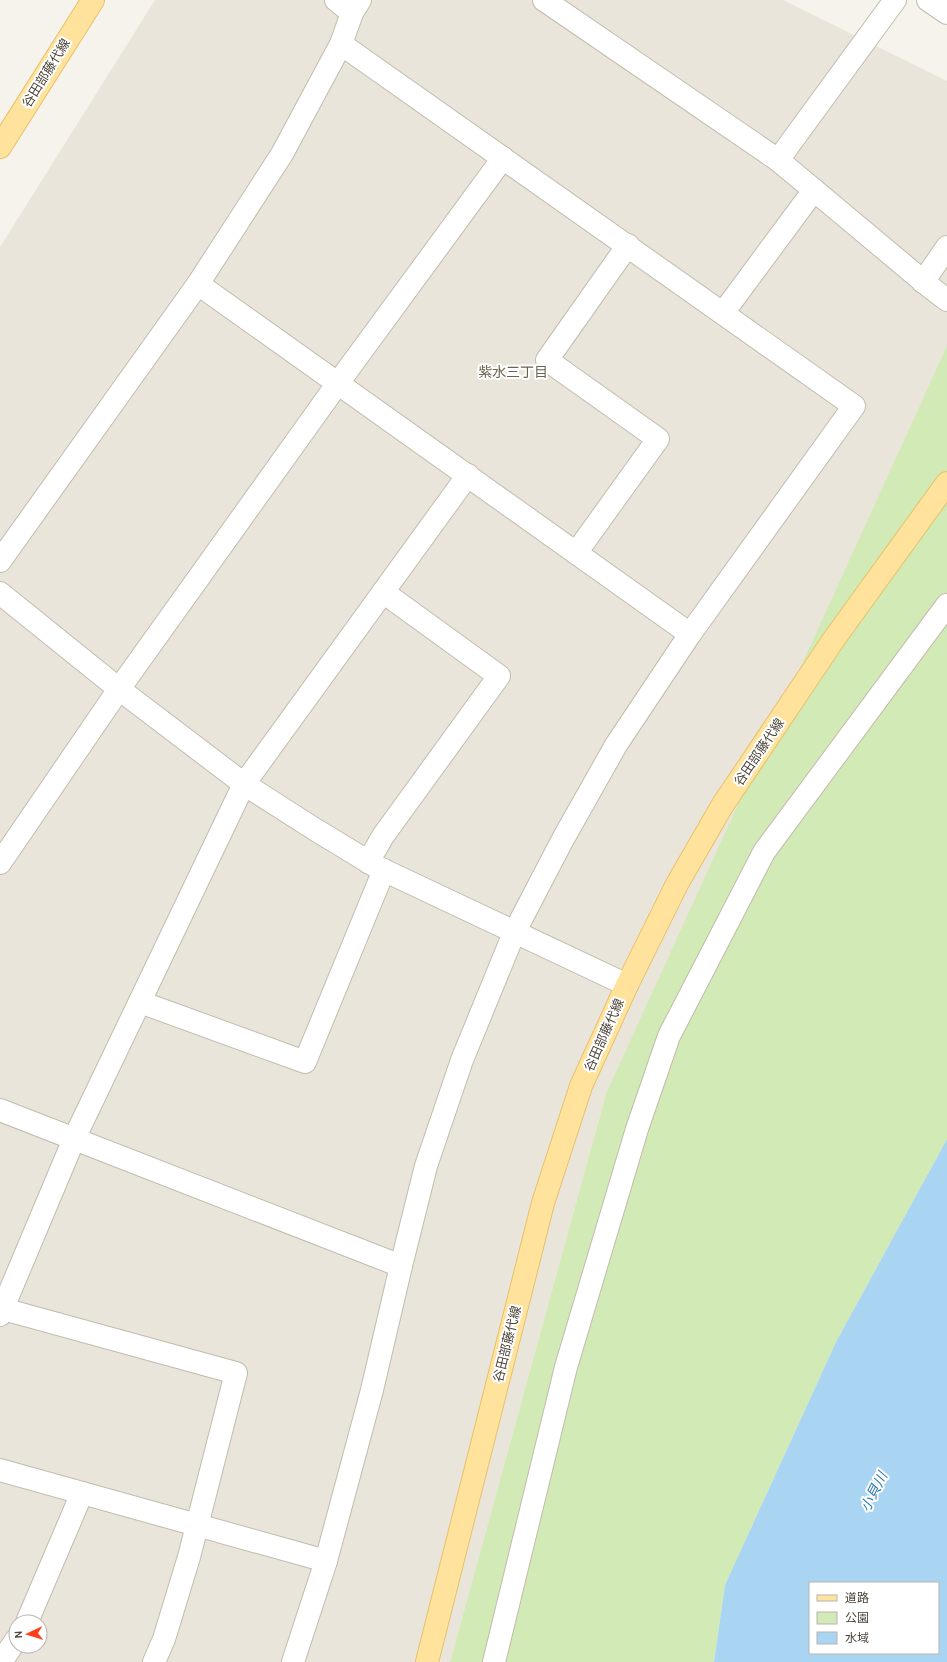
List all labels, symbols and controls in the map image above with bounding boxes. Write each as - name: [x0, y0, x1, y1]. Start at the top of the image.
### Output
- street label: 谷田部藤代線: [19, 36, 73, 110]
- district label: 紫水三丁目: [478, 364, 548, 381]
- street label: 谷田部藤代線: [731, 715, 787, 789]
- street label: 谷田部藤代線: [581, 996, 627, 1074]
- street label: 谷田部藤代線: [490, 1304, 524, 1384]
- water label: 小貝川: [857, 1468, 892, 1515]
- legend: [809, 1582, 939, 1654]
- text: 道路: [845, 1591, 869, 1605]
- text: 公園: [845, 1611, 869, 1625]
- north arrow: [8, 1614, 48, 1654]
- text: N: [12, 1630, 25, 1639]
- text: 水域: [845, 1631, 869, 1645]

